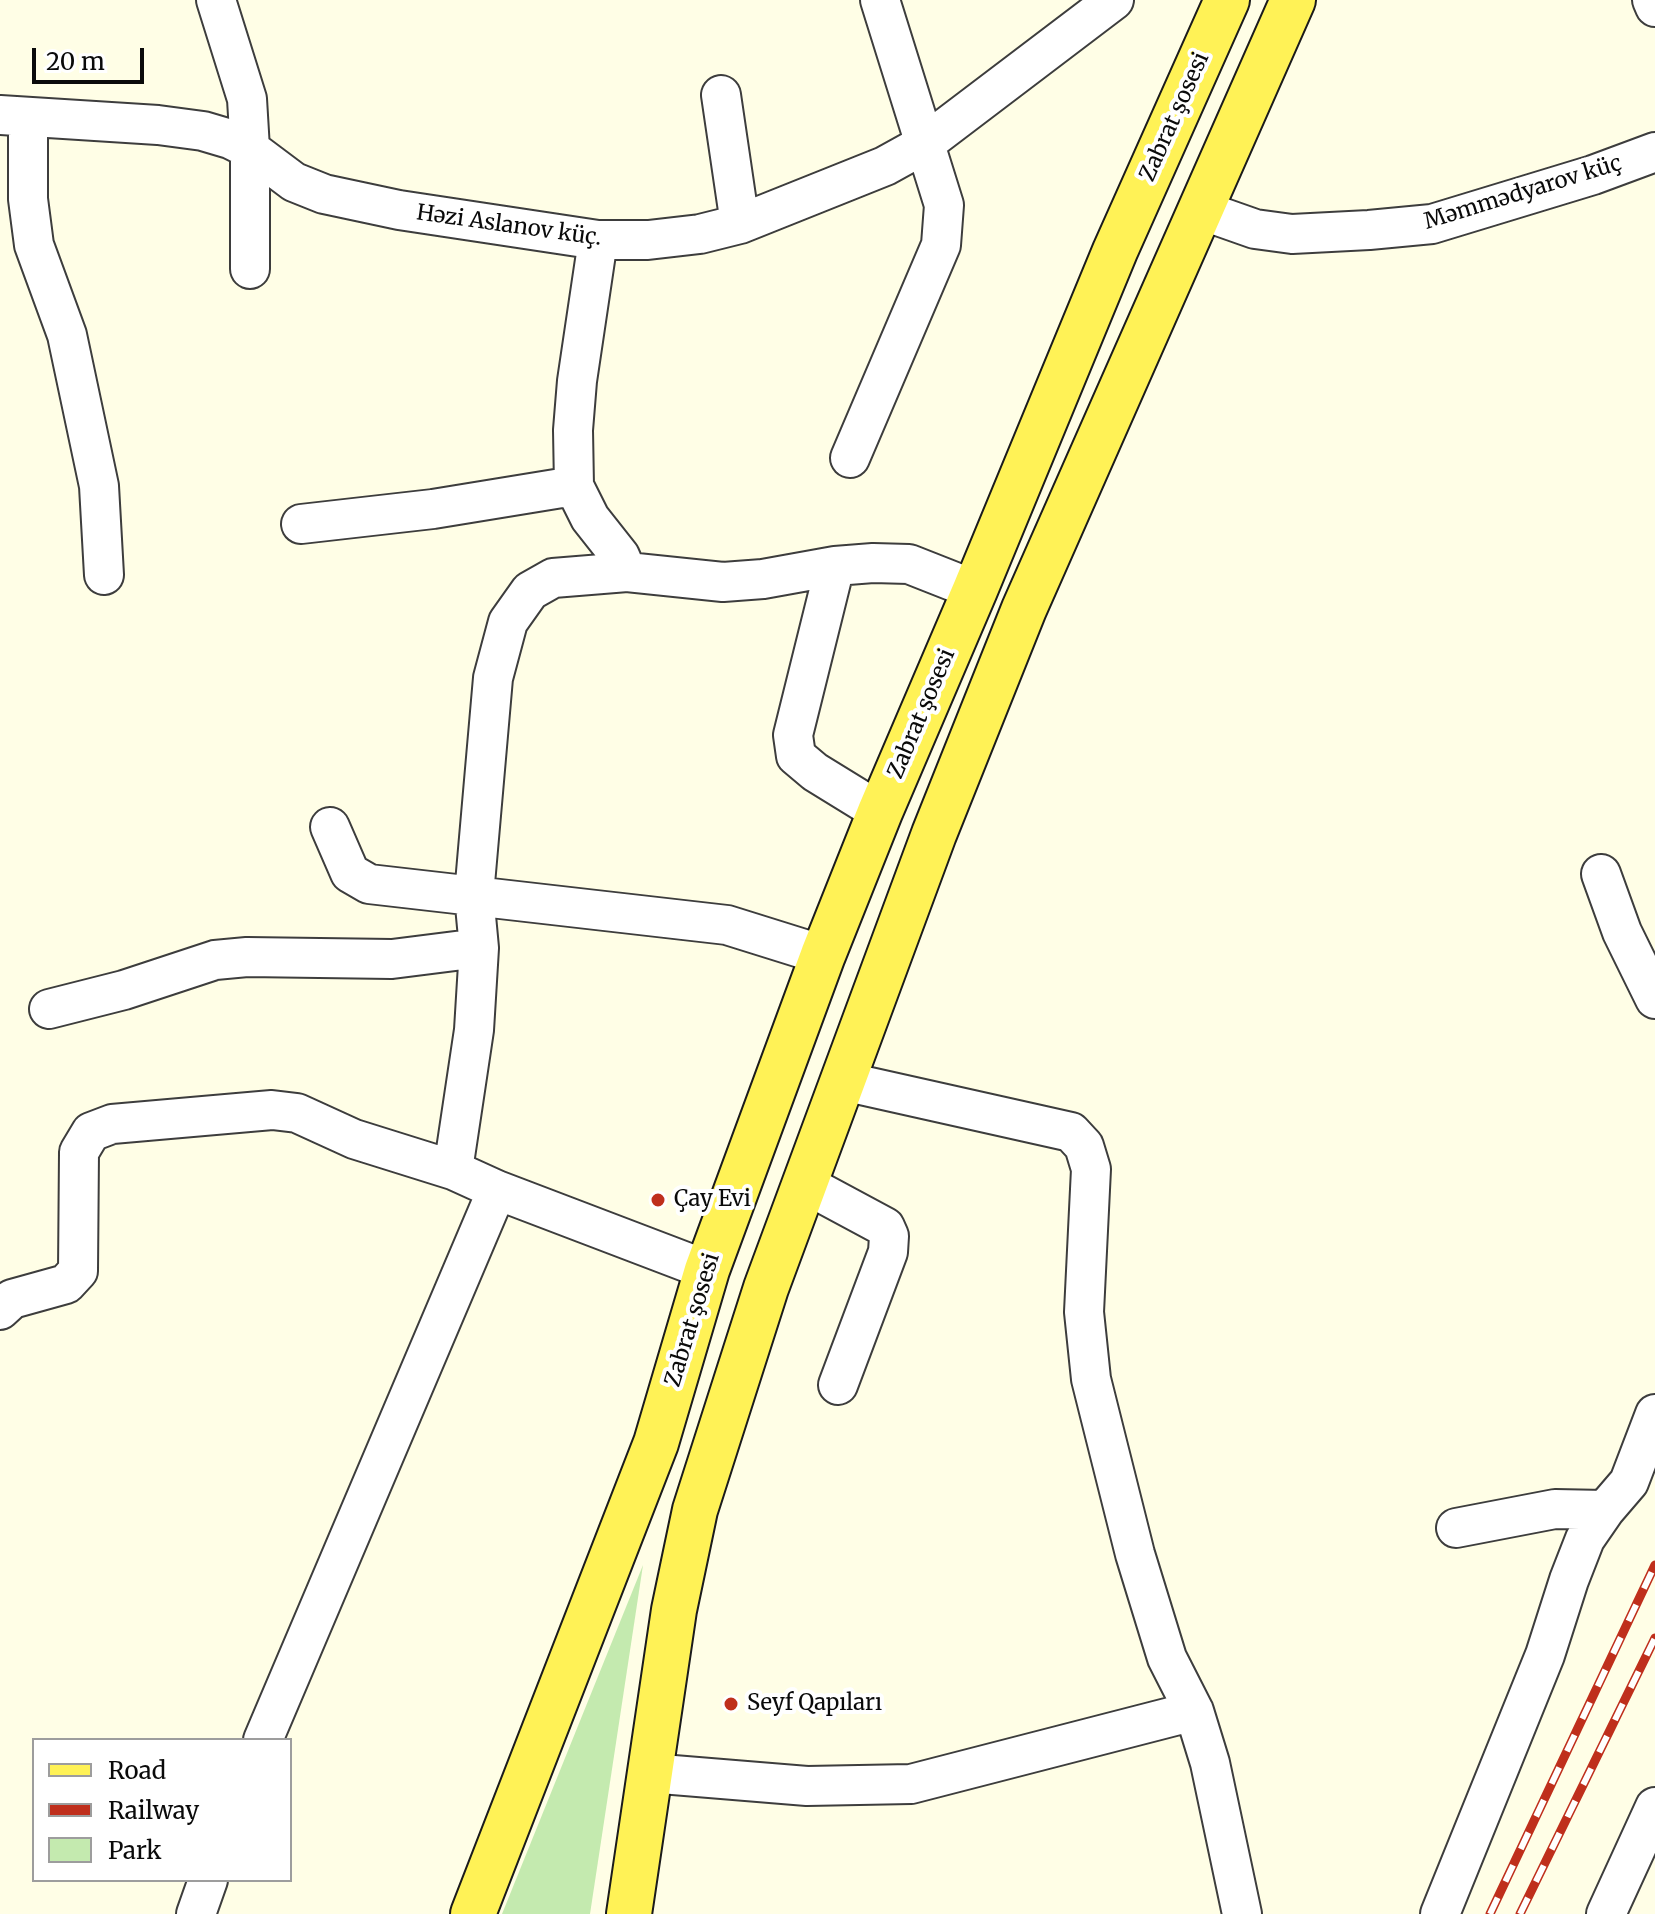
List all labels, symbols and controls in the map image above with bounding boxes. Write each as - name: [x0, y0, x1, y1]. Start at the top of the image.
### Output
- scale bar: [36, 32, 148, 82]
- text: 20 m: [46, 46, 105, 77]
- street label: Zabrat şosesi: [1135, 48, 1215, 186]
- street label: Məmmədyarov küç: [1421, 150, 1625, 236]
- street label: Həzi Aslanov küç.: [415, 200, 603, 252]
- street label: Zabrat şosesi: [883, 645, 961, 783]
- place label: Çay Evi: [674, 1187, 751, 1213]
- marker: Çay Evi: [649, 1191, 667, 1209]
- street label: Zabrat şosesi: [660, 1250, 726, 1390]
- place label: Seyf Qapıları: [747, 1691, 882, 1717]
- marker: Seyf Qapıları: [722, 1695, 740, 1713]
- legend: [32, 1738, 292, 1882]
- text: Road: [108, 1755, 166, 1786]
- text: Railway: [108, 1795, 199, 1826]
- text: Park: [108, 1835, 161, 1866]

